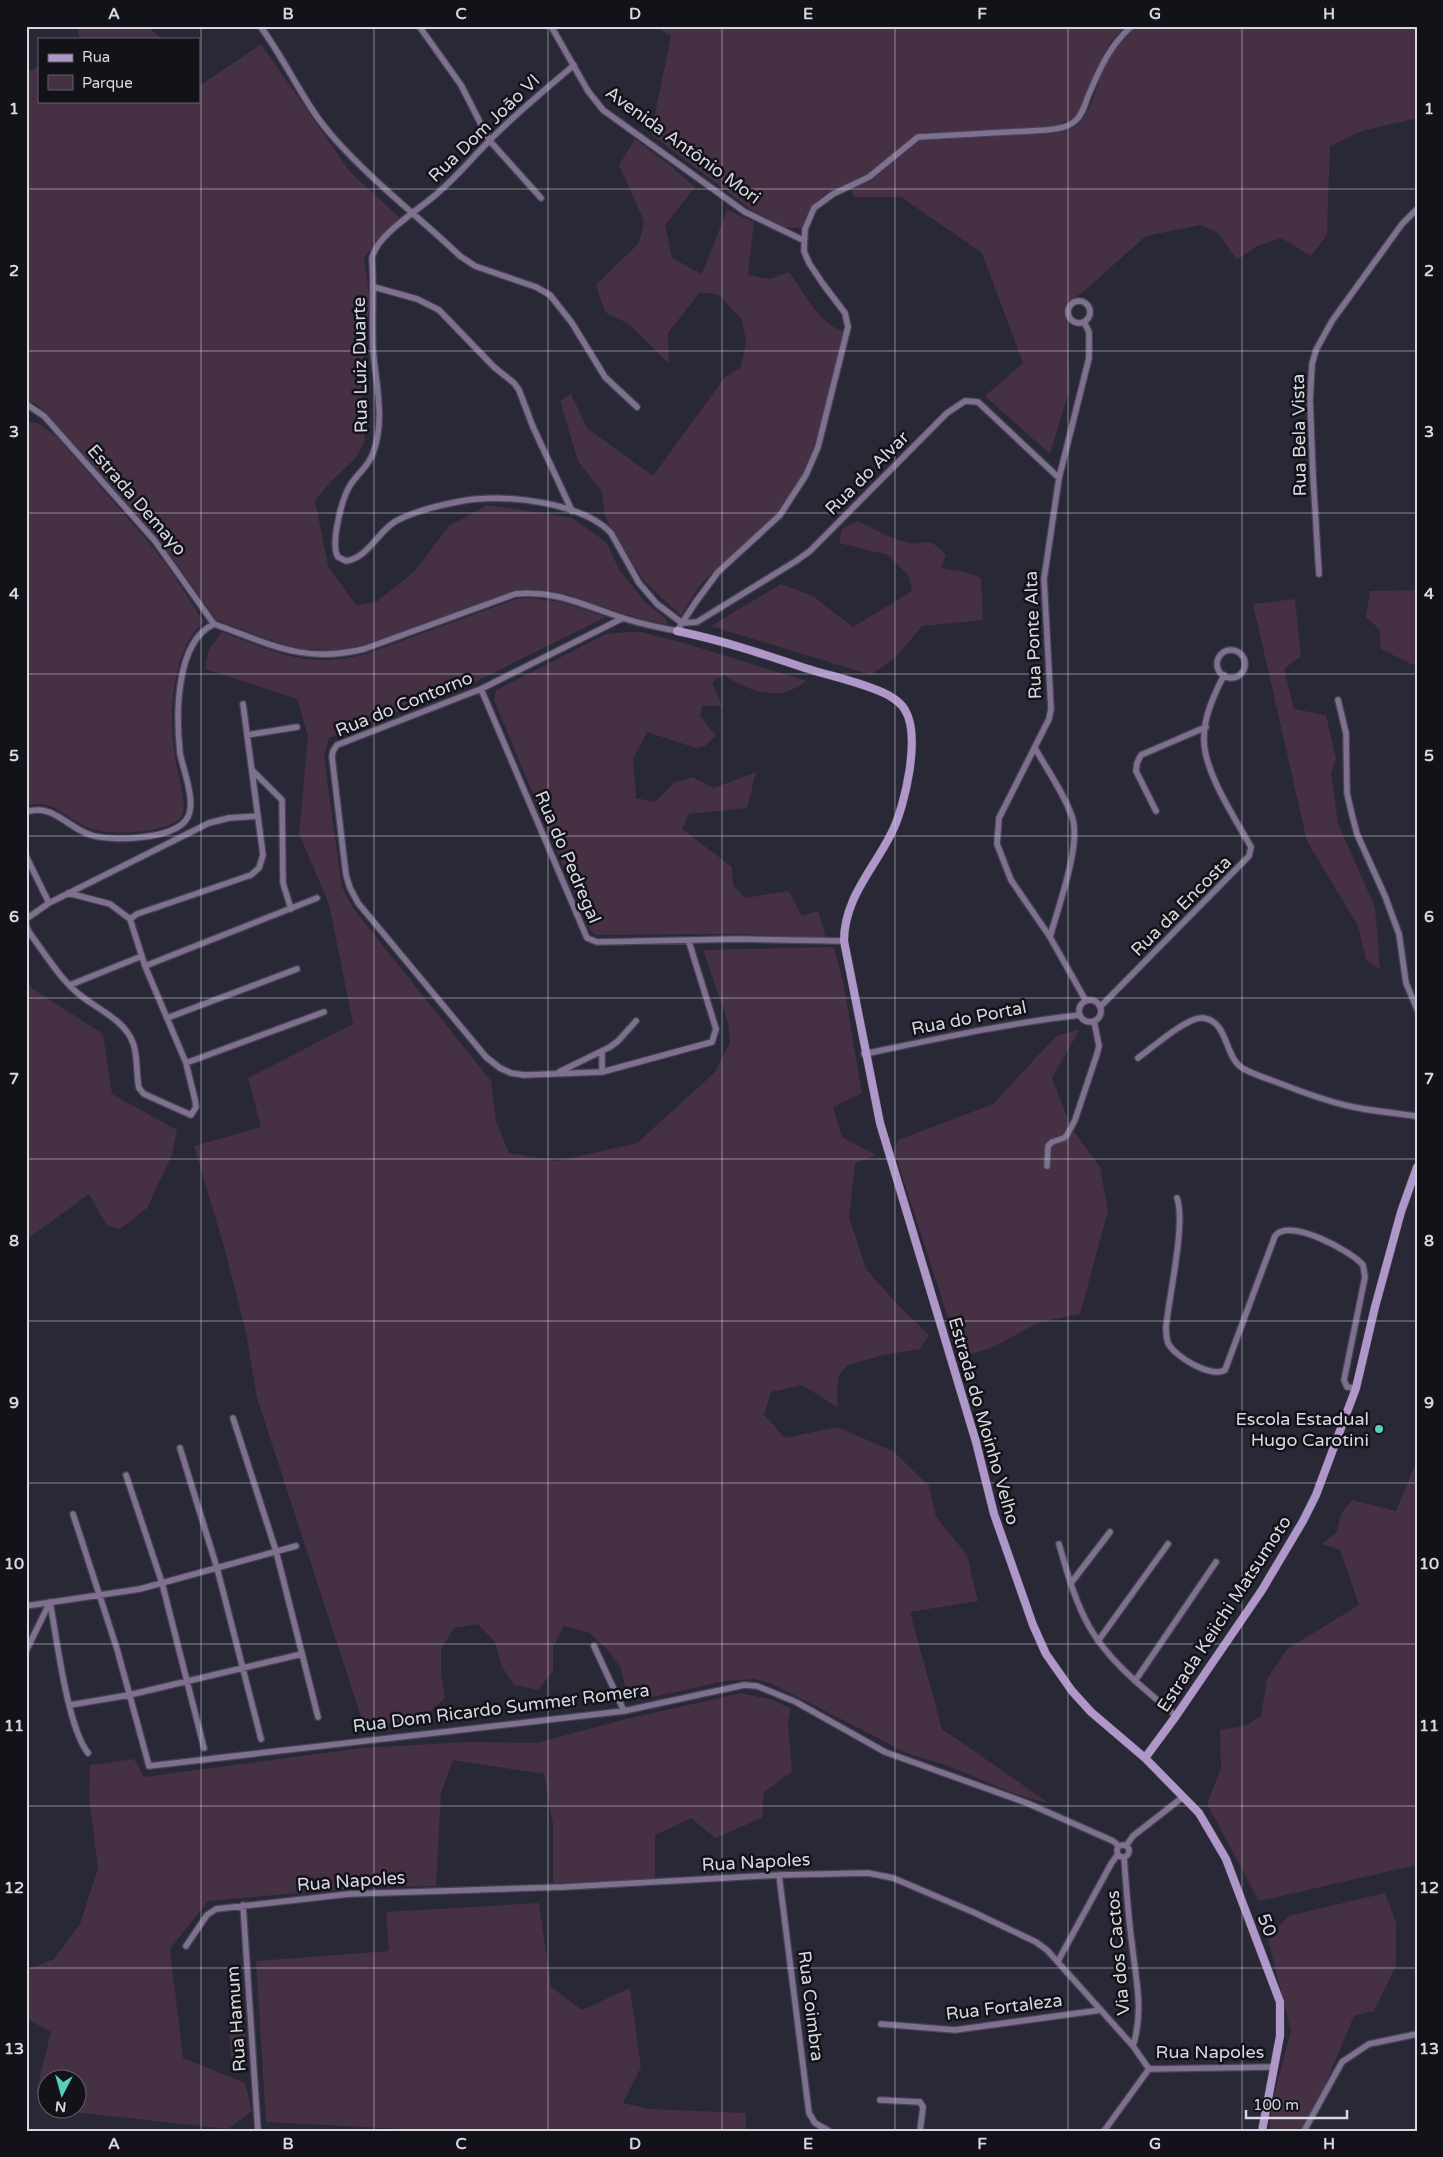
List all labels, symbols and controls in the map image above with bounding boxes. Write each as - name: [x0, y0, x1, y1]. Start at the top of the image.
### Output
- text: A: [108, 4, 120, 24]
- text: B: [282, 4, 294, 24]
- text: C: [455, 4, 467, 24]
- text: D: [629, 4, 641, 24]
- text: E: [803, 4, 813, 24]
- text: F: [977, 4, 987, 24]
- text: G: [1149, 4, 1161, 24]
- text: H: [1323, 4, 1335, 24]
- legend: [38, 38, 200, 102]
- text: Rua: [82, 48, 110, 66]
- street label: Rua Dom João VI: [424, 69, 544, 187]
- text: Parque: [82, 74, 133, 92]
- street label: Avenida Antônio Mori: [601, 81, 765, 209]
- text: 1: [9, 99, 19, 119]
- text: 1: [1424, 99, 1434, 119]
- text: 2: [9, 261, 19, 281]
- text: 2: [1424, 261, 1434, 281]
- street label: Rua Luiz Duarte: [348, 297, 372, 433]
- street label: Rua Bela Vista: [1287, 373, 1311, 497]
- text: 3: [9, 422, 19, 442]
- text: 3: [1424, 422, 1434, 442]
- street label: Rua do Alvar: [820, 426, 914, 520]
- street label: Estrada Demayo: [83, 440, 191, 560]
- street label: Rua Ponte Alta: [1020, 570, 1046, 700]
- text: 4: [9, 584, 19, 604]
- text: 4: [1424, 584, 1434, 604]
- street label: Rua do Contorno: [332, 666, 476, 742]
- text: 5: [9, 746, 19, 766]
- text: 5: [1424, 746, 1434, 766]
- street label: Rua do Pedregal: [530, 787, 606, 927]
- street label: Rua da Encosta: [1126, 851, 1236, 961]
- text: 6: [9, 907, 19, 927]
- text: 6: [1424, 907, 1434, 927]
- street label: Rua do Portal: [910, 996, 1028, 1040]
- text: 7: [9, 1069, 19, 1089]
- text: 7: [1424, 1069, 1434, 1089]
- text: 8: [9, 1231, 19, 1251]
- text: 8: [1424, 1231, 1434, 1251]
- street label: Estrada do Moinho Velho: [944, 1315, 1024, 1527]
- text: 9: [9, 1393, 19, 1413]
- text: 9: [1424, 1393, 1434, 1413]
- place label: Escola Estadual Hugo Carotini: [1235, 1408, 1369, 1451]
- marker: Escola Estadual Hugo Carotini: [1373, 1423, 1385, 1435]
- street label: Estrada Keiichi Matsumoto: [1152, 1512, 1296, 1716]
- text: 10: [4, 1554, 24, 1574]
- text: 10: [1419, 1554, 1439, 1574]
- street label: Rua Dom Ricardo Summer Romera: [351, 1679, 651, 1737]
- text: 11: [4, 1716, 24, 1736]
- text: 11: [1419, 1716, 1439, 1736]
- street label: Rua Napoles: [701, 1848, 811, 1876]
- street label: Rua Napoles: [296, 1866, 406, 1896]
- text: 12: [4, 1878, 24, 1898]
- text: 12: [1419, 1878, 1439, 1898]
- street label: Via dos Cactos: [1102, 1889, 1134, 2017]
- street label: 50: [1253, 1911, 1281, 1939]
- street label: Rua Coimbra: [793, 1950, 829, 2062]
- street label: Rua Hamum: [221, 1965, 251, 2073]
- street label: Rua Fortaleza: [944, 1989, 1064, 2025]
- text: 13: [4, 2039, 24, 2059]
- text: 13: [1419, 2039, 1439, 2059]
- street label: Rua Napoles: [1156, 2041, 1264, 2063]
- north arrow: [38, 2070, 88, 2120]
- scale bar: [1246, 2087, 1347, 2119]
- text: 100 m: [1253, 2096, 1299, 2114]
- text: N: [54, 2097, 67, 2115]
- text: A: [108, 2134, 120, 2154]
- text: B: [282, 2134, 294, 2154]
- text: C: [455, 2134, 467, 2154]
- text: D: [629, 2134, 641, 2154]
- text: E: [803, 2134, 813, 2154]
- text: F: [977, 2134, 987, 2154]
- text: G: [1149, 2134, 1161, 2154]
- text: H: [1323, 2134, 1335, 2154]

